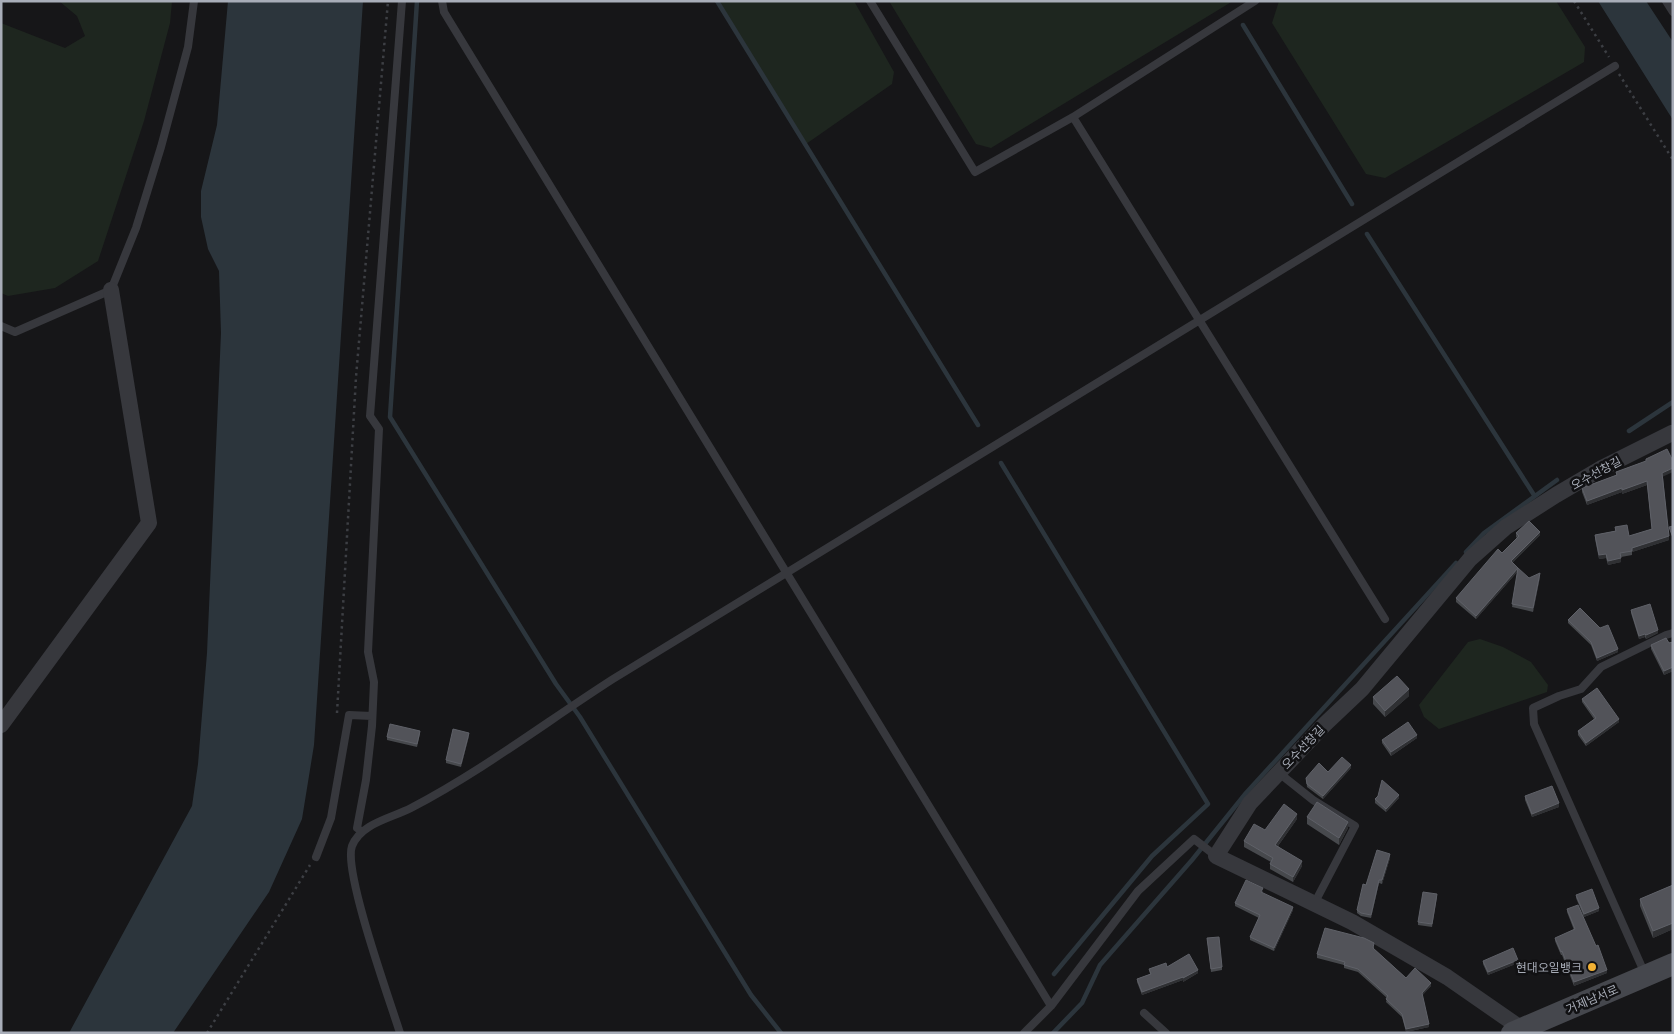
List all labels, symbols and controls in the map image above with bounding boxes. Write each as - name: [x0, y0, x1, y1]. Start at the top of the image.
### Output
- street label: 오수선창길: [1568, 453, 1624, 493]
- street label: 오수선창길: [1278, 722, 1328, 772]
- place label: 현대오일뱅크: [1516, 960, 1582, 975]
- marker: 현대오일뱅크: [1586, 961, 1598, 973]
- street label: 거제남서로: [1564, 981, 1620, 1017]

